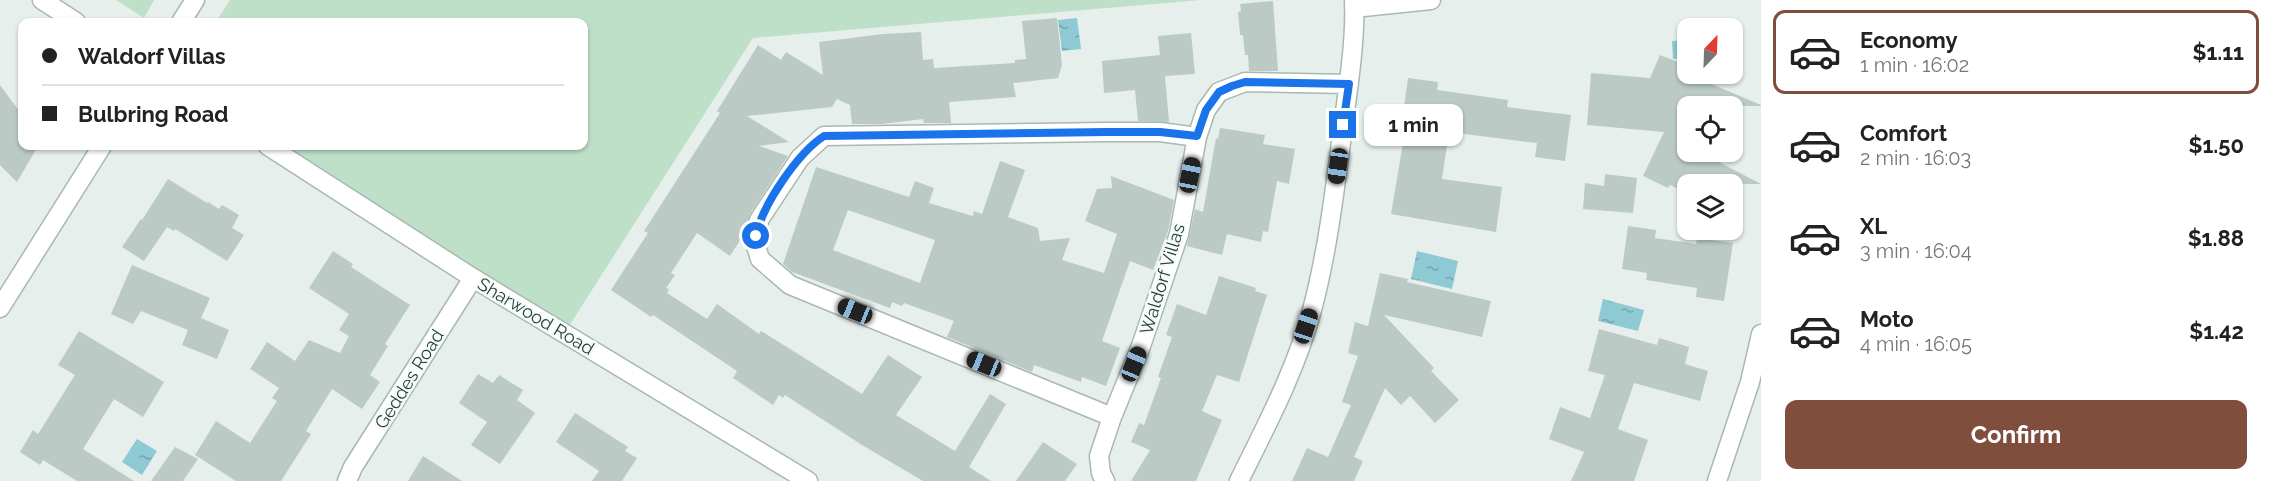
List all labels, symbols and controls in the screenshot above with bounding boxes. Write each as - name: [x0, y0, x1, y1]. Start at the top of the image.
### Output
- north arrow: [1677, 18, 1743, 84]
- map controls: [1677, 18, 1743, 240]
- icon: car: [1788, 25, 1842, 79]
- text: Economy: [1860, 27, 1958, 53]
- text: $1.11: [2192, 39, 2244, 65]
- text: Waldorf Villas: [78, 43, 226, 69]
- text: 1 min · 16:02: [1860, 53, 1969, 77]
- button: locate: [1677, 96, 1743, 162]
- text: Bulbring Road: [78, 101, 228, 127]
- callout: 1 min: [1364, 104, 1463, 146]
- route end: [1329, 111, 1356, 138]
- text: 1 min: [1388, 113, 1439, 137]
- icon: car: [1788, 118, 1842, 172]
- text: Comfort: [1860, 120, 1947, 146]
- text: $1.50: [2189, 132, 2244, 158]
- text: 2 min · 16:03: [1860, 146, 1971, 170]
- car: [1327, 147, 1349, 185]
- car: [1178, 156, 1202, 194]
- button: layers: [1677, 174, 1743, 240]
- icon: car: [1788, 211, 1842, 265]
- text: XL: [1860, 213, 1887, 239]
- street label: Waldorf Villas: [1135, 221, 1189, 337]
- route start: [742, 222, 769, 249]
- text: $1.88: [2188, 225, 2244, 251]
- text: 3 min · 16:04: [1860, 239, 1972, 263]
- street label: Sharwood Road: [474, 273, 598, 359]
- car: [835, 296, 875, 326]
- icon: car: [1788, 304, 1842, 358]
- car: [1292, 306, 1320, 346]
- text: Moto: [1860, 306, 1914, 332]
- text: $1.42: [2189, 318, 2244, 344]
- street label: Geddes Road: [370, 326, 448, 432]
- text: 4 min · 16:05: [1860, 332, 1972, 356]
- car: [1119, 344, 1149, 384]
- car: [964, 349, 1004, 379]
- button: Confirm: [1785, 400, 2247, 469]

